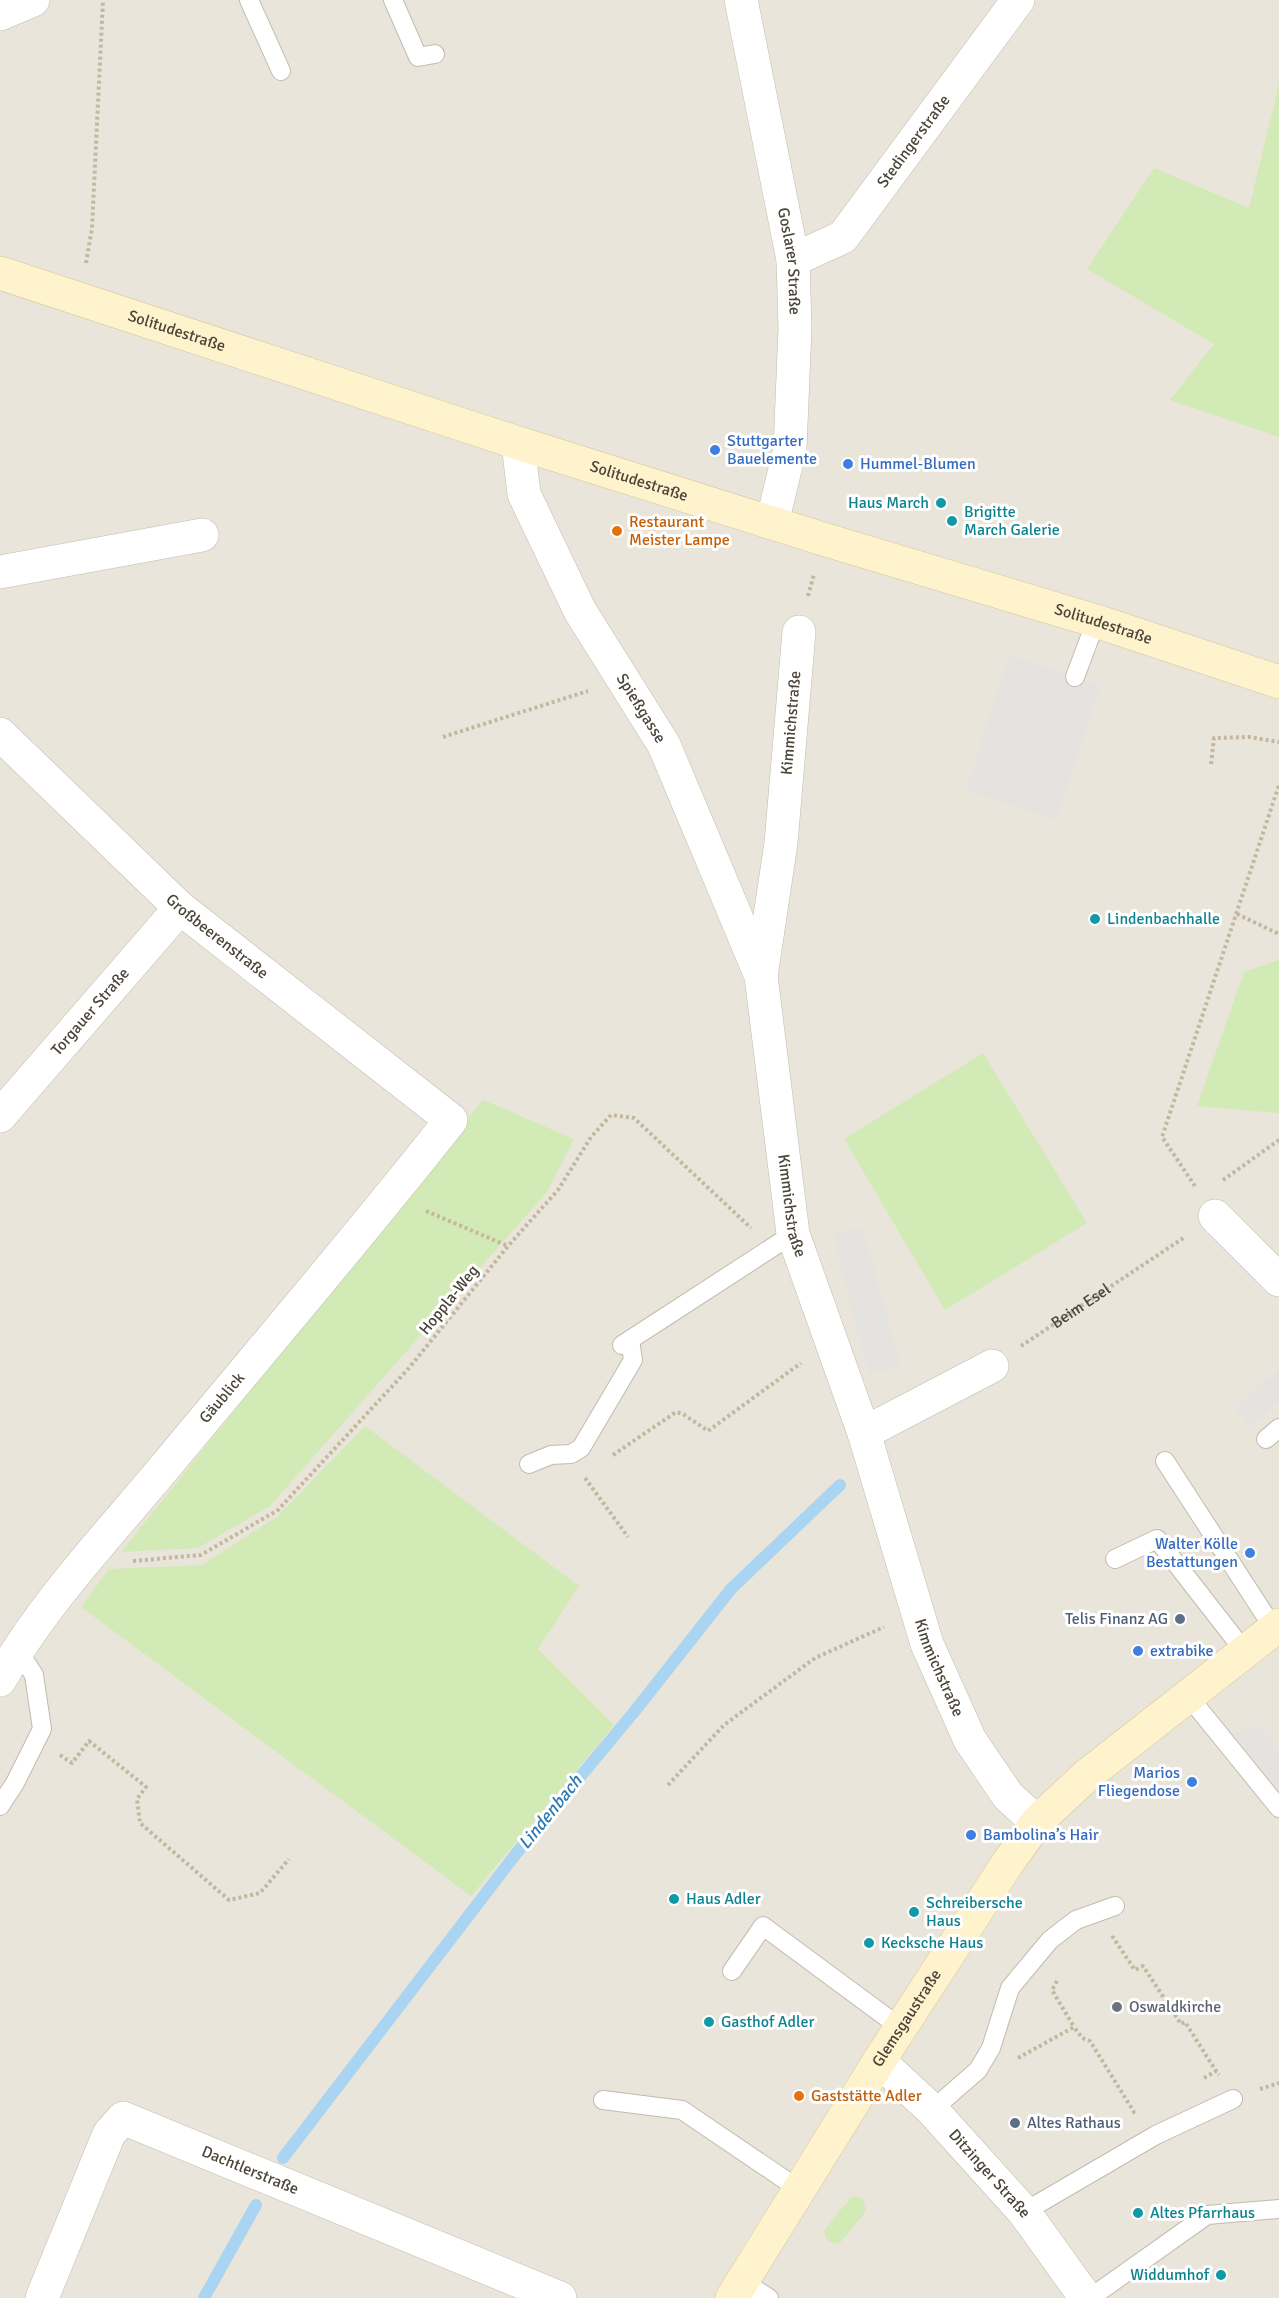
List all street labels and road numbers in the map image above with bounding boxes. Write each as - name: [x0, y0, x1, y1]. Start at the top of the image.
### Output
- street label: Stedingerstraße: [873, 91, 955, 192]
- street label: Goslarer Straße: [773, 206, 805, 315]
- street label: Solitudestraße: [125, 306, 228, 356]
- street label: Solitudestraße: [588, 456, 690, 506]
- street label: Solitudestraße: [1052, 599, 1155, 649]
- street label: Spießgasse: [612, 670, 670, 747]
- street label: Kimmichstraße: [776, 670, 806, 776]
- street label: Großbeerenstraße: [161, 890, 272, 983]
- street label: Torgauer Straße: [47, 964, 134, 1060]
- street label: Kimmichstraße: [773, 1153, 811, 1260]
- street label: Hoppla-Weg: [415, 1261, 483, 1339]
- street label: Beim Esel: [1047, 1279, 1115, 1333]
- street label: Gäublick: [195, 1369, 249, 1427]
- street label: Kimmichstraße: [910, 1616, 968, 1720]
- street label: Glemsgaustraße: [868, 1966, 946, 2071]
- street label: Ditzinger Straße: [944, 2125, 1035, 2222]
- street label: Dachtlerstraße: [199, 2141, 302, 2199]

